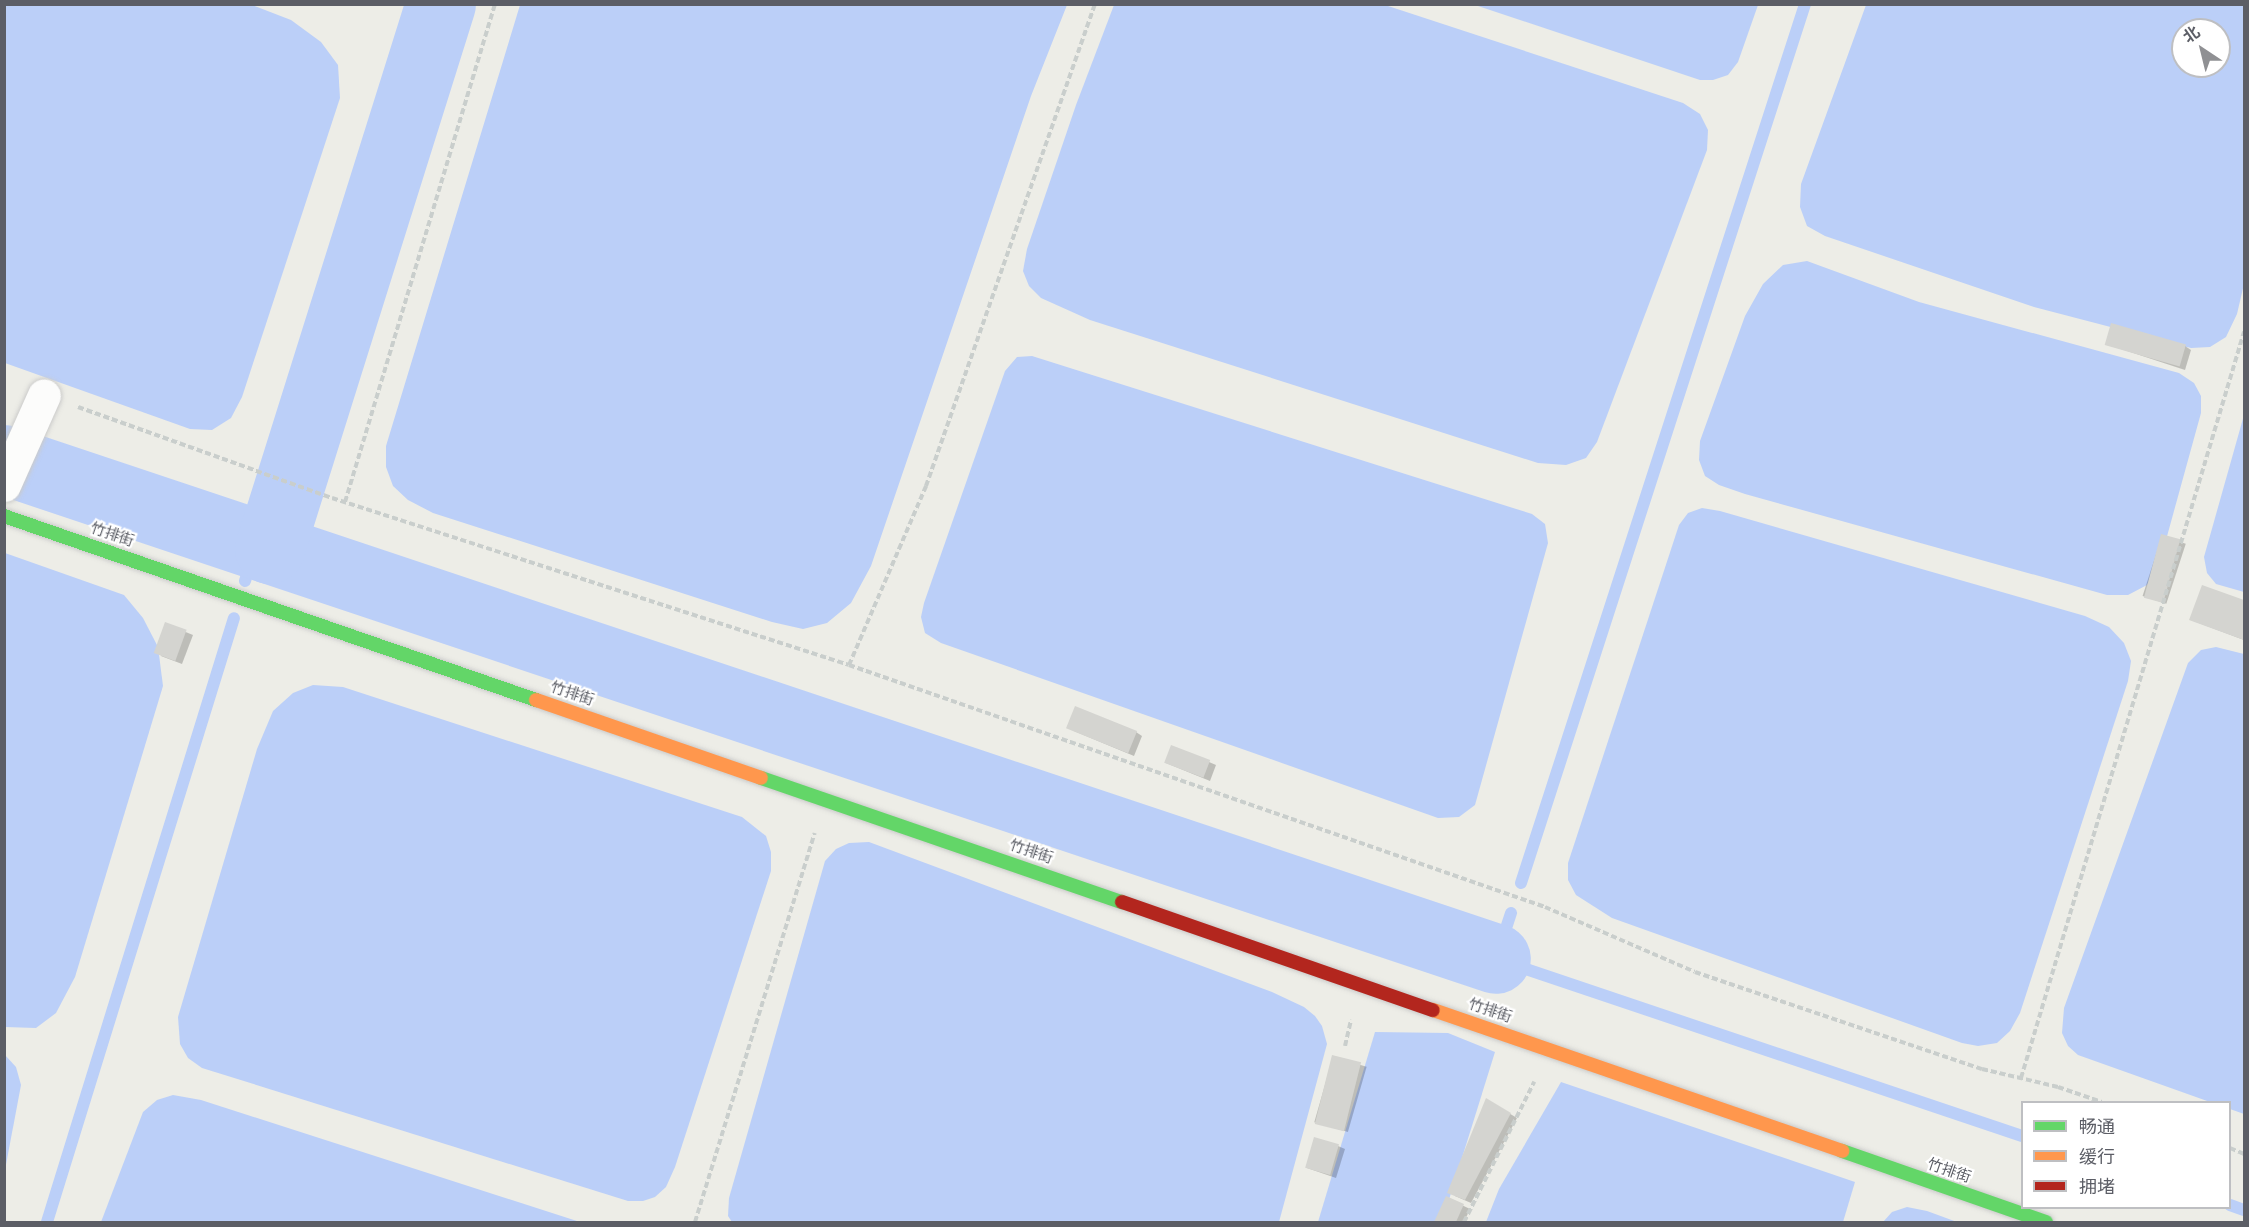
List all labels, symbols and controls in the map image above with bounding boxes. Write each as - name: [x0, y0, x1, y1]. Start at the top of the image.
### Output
- north arrow: [2171, 18, 2231, 78]
- text: 北: [2179, 21, 2205, 49]
- street label: 竹排街: [88, 519, 136, 551]
- street label: 竹排街: [548, 678, 596, 710]
- street label: 竹排街: [1007, 836, 1055, 868]
- street label: 竹排街: [1466, 995, 1514, 1027]
- legend: [2021, 1101, 2231, 1209]
- text: 畅通: [2079, 1115, 2115, 1140]
- text: 缓行: [2079, 1145, 2115, 1170]
- street label: 竹排街: [1925, 1155, 1973, 1187]
- text: 拥堵: [2079, 1175, 2115, 1200]

